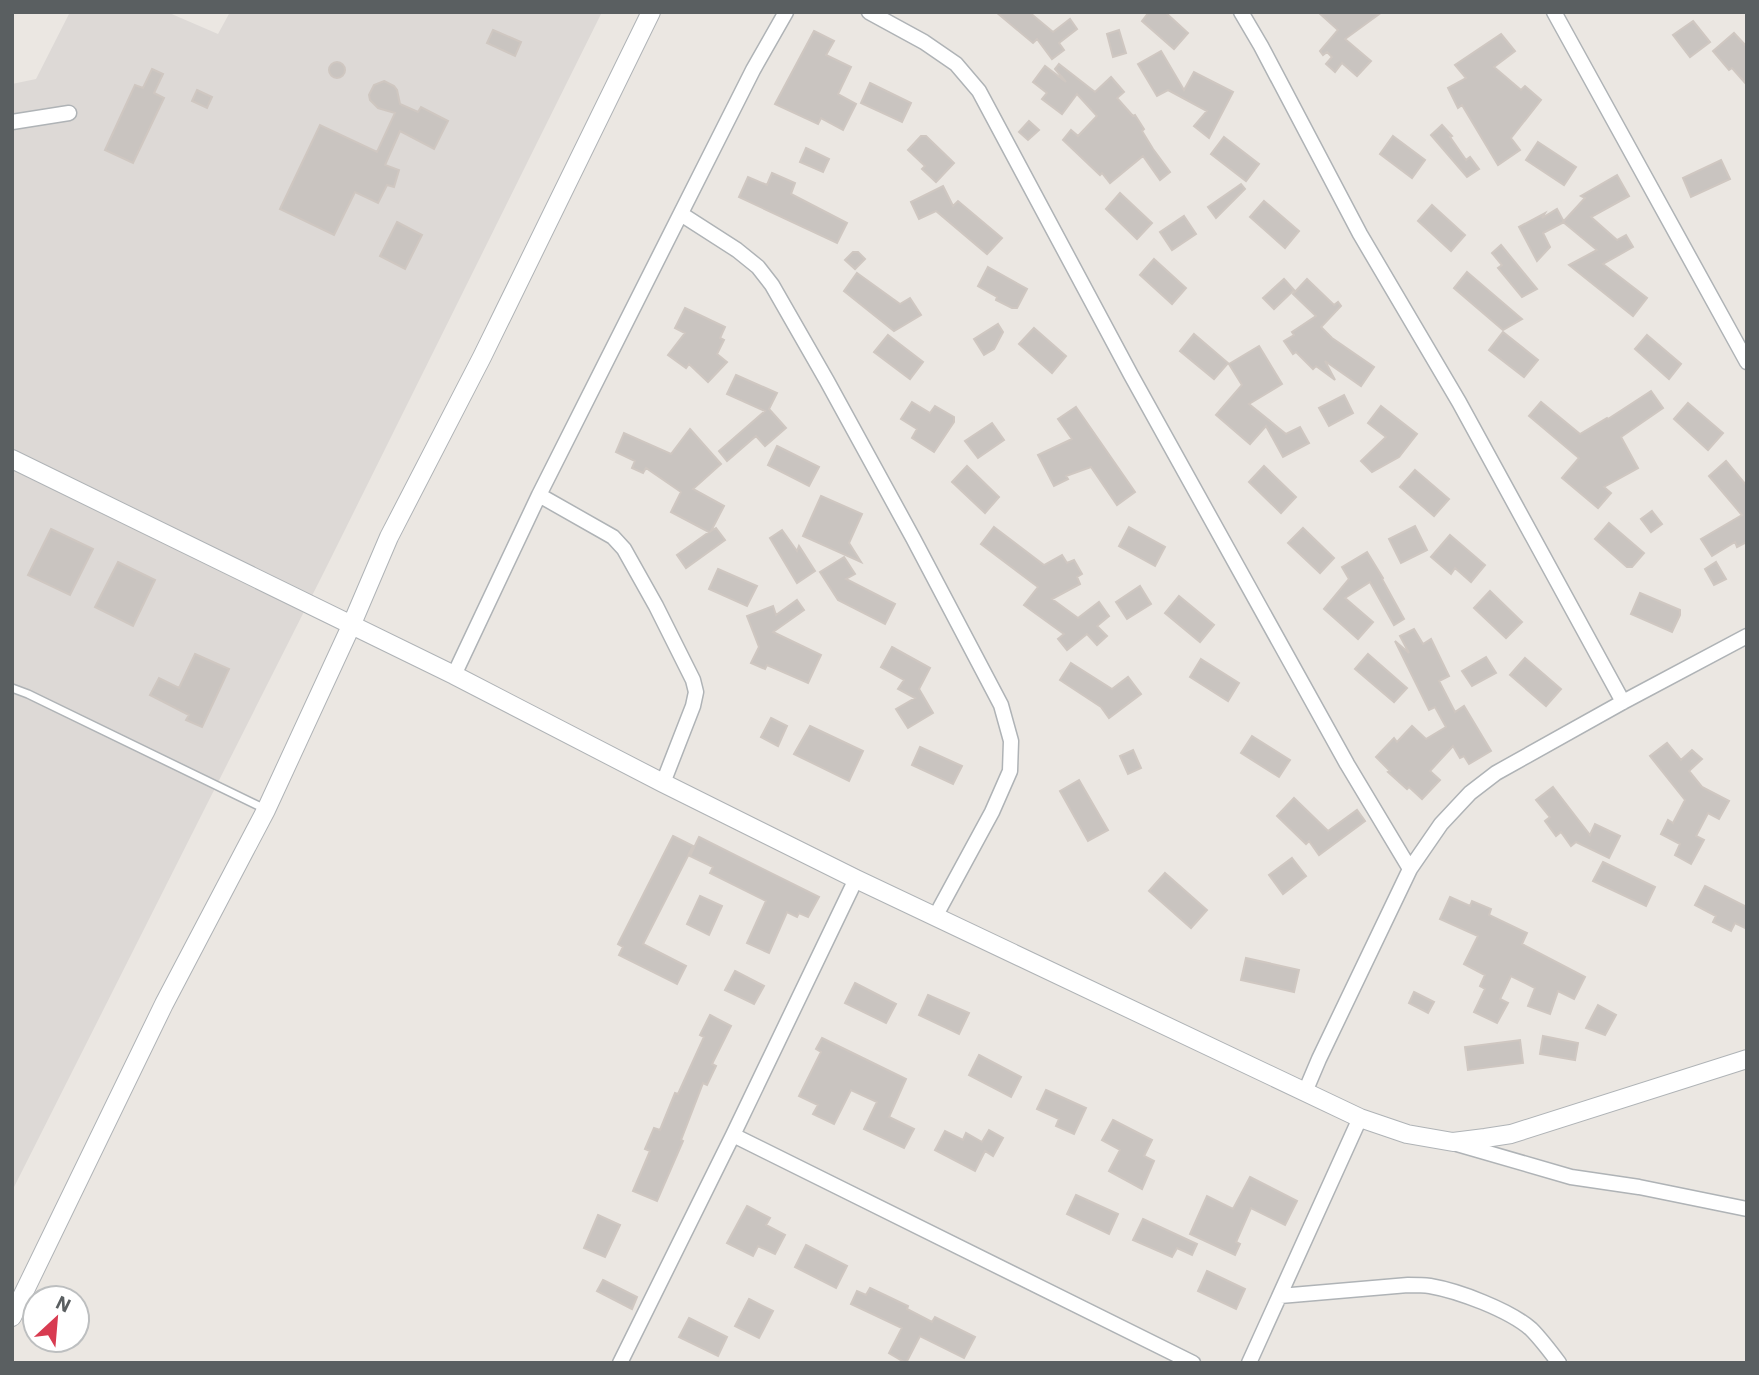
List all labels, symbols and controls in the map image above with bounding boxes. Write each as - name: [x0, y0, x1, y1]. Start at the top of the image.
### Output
- north arrow: [21, 1284, 91, 1354]
- text: N: [52, 1290, 75, 1318]

